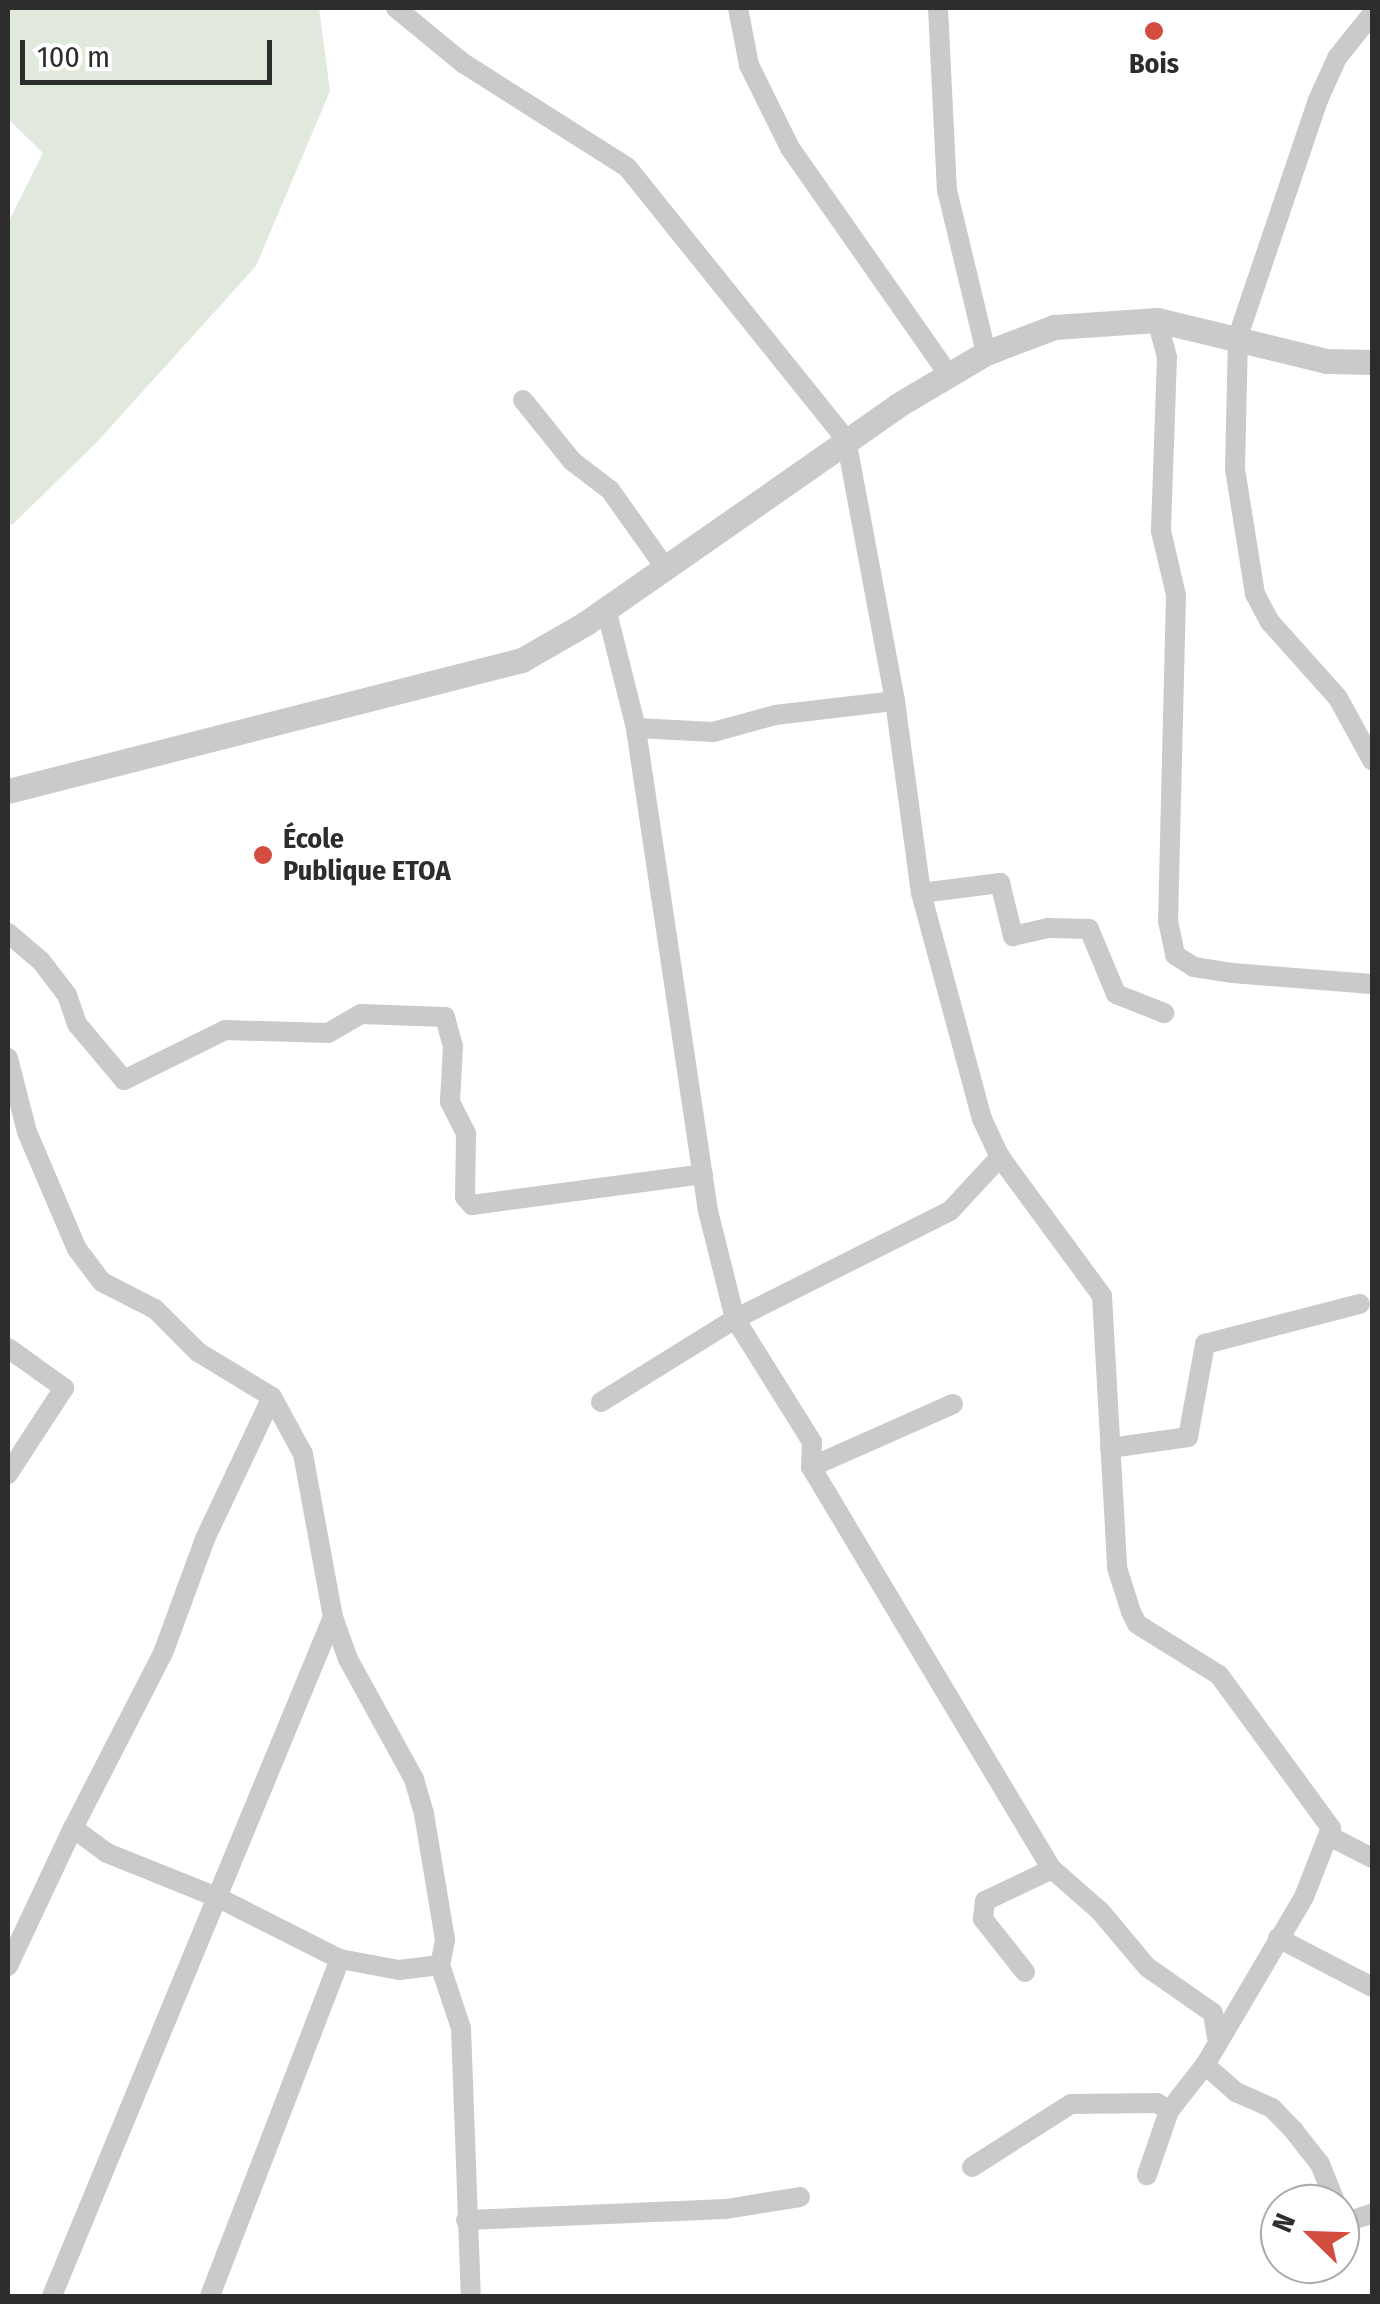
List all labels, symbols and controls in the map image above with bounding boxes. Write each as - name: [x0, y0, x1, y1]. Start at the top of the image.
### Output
- scale bar: [25, 20, 278, 82]
- marker: Bois: [1143, 20, 1165, 42]
- text: 100 m: [37, 39, 110, 75]
- place label: Bois: [1129, 47, 1179, 81]
- place label: École Publique ETOA: [283, 822, 451, 888]
- marker: École Publique ETOA: [252, 844, 274, 866]
- north arrow: [1260, 2184, 1360, 2284]
- text: N: [1265, 2209, 1302, 2237]

